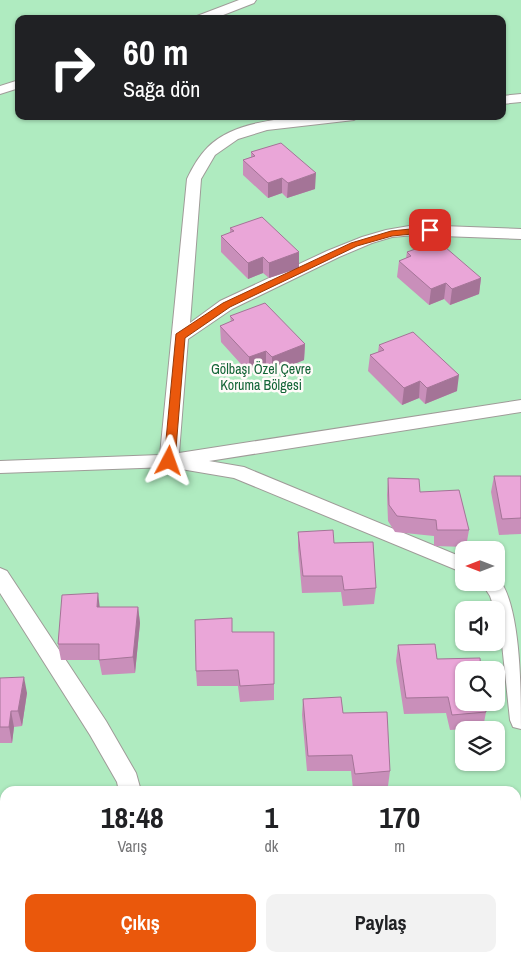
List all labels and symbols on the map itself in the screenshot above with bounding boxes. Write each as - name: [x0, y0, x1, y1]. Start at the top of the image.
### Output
- pin: [409, 209, 451, 251]
- park label: Gölbaşı Özel Çevre Koruma Bölgesi: [211, 360, 311, 394]
- position arrow: [142, 434, 194, 486]
- north arrow: [455, 541, 505, 591]

